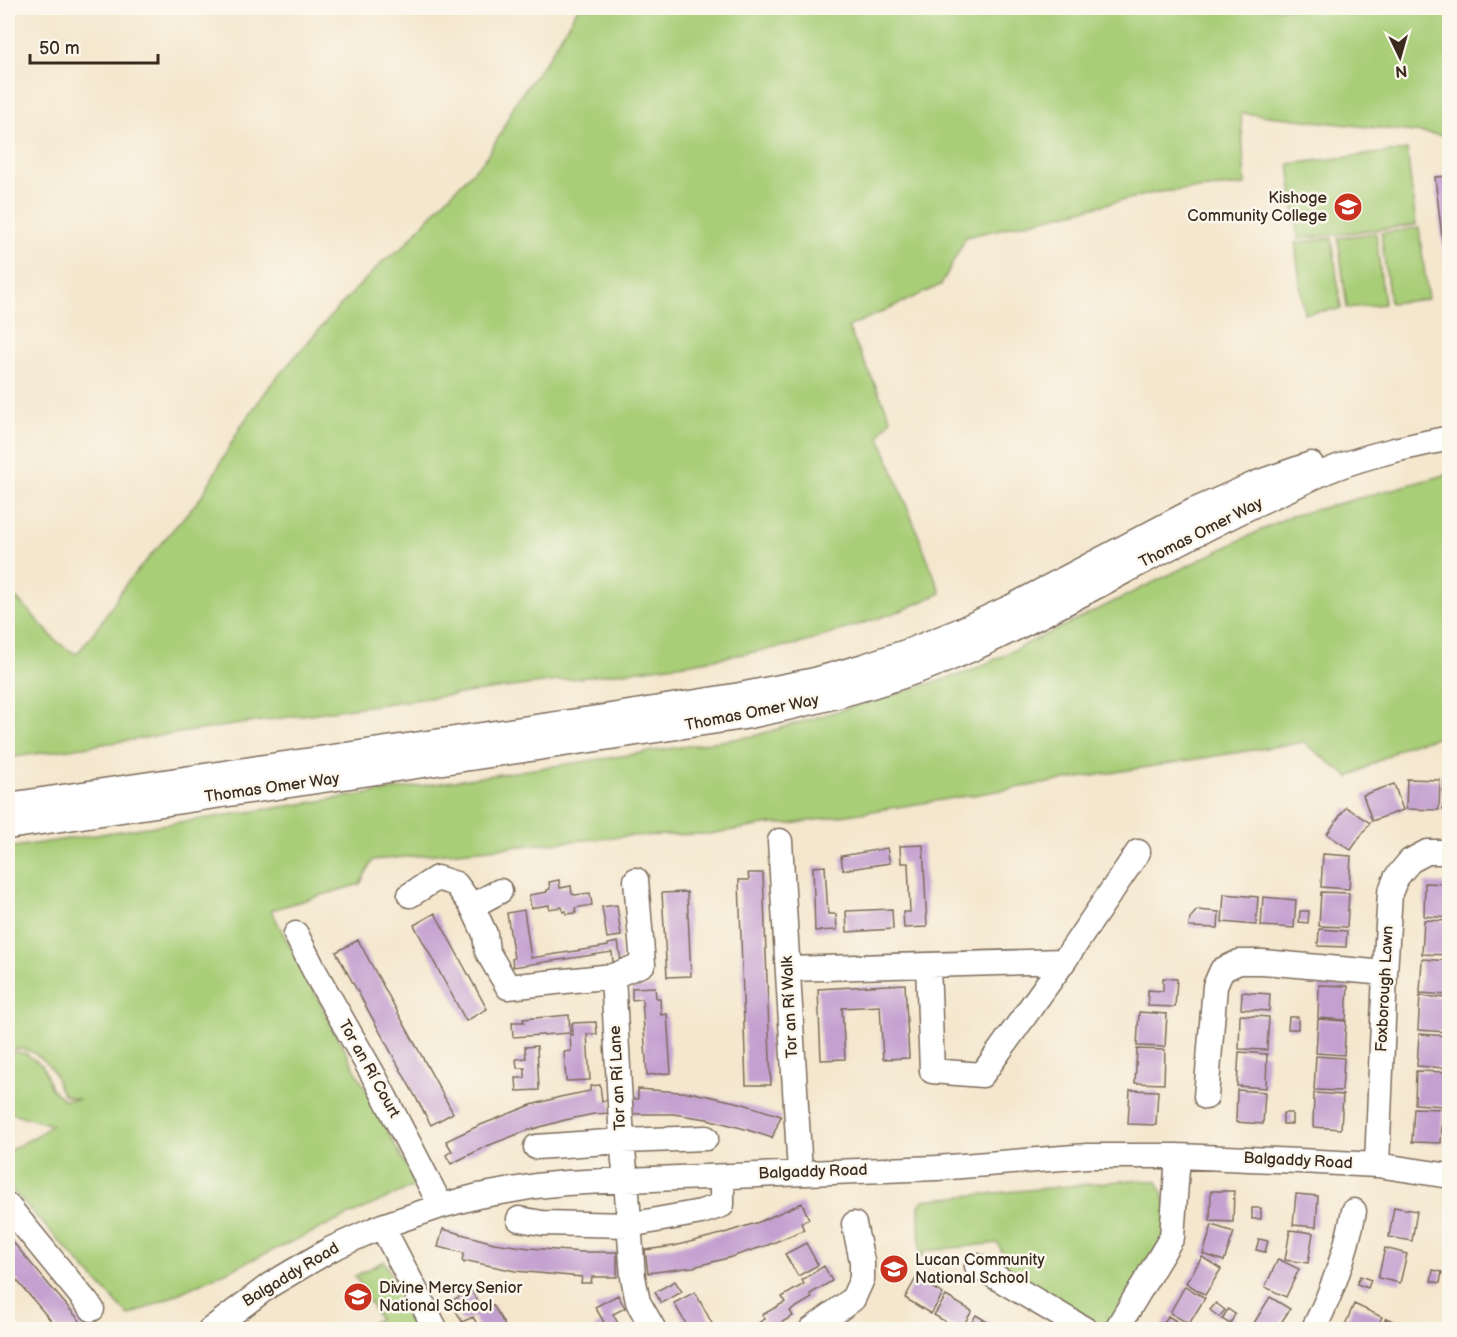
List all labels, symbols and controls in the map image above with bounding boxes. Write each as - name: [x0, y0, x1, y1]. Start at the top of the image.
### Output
- scale bar: [30, 27, 158, 65]
- north arrow: [1370, 27, 1430, 87]
- text: 50 m: [39, 38, 80, 59]
- text: N: [1394, 60, 1408, 80]
- place label: Kishoge Community College: [1187, 189, 1328, 226]
- school or university icon: Kishoge Community College: [1332, 191, 1364, 223]
- street label: Thomas Omer Way: [1136, 493, 1267, 572]
- street label: Thomas Omer Way: [683, 691, 821, 735]
- street label: Thomas Omer Way: [203, 769, 341, 807]
- street label: Foxborough Lawn: [1372, 925, 1398, 1053]
- street label: Tor an Rí Walk: [778, 955, 802, 1059]
- street label: Tor an Rí Court: [334, 1017, 404, 1121]
- street label: Tor an Rí Lane: [606, 1024, 630, 1131]
- street label: Balgaddy Road: [1243, 1149, 1353, 1173]
- street label: Balgaddy Road: [758, 1161, 868, 1183]
- street label: Balgaddy Road: [239, 1239, 343, 1311]
- place label: Lucan Community National School: [915, 1251, 1045, 1288]
- school or university icon: Lucan Community National School: [878, 1253, 910, 1285]
- place label: Divine Mercy Senior National School: [379, 1279, 522, 1316]
- school or university icon: Divine Mercy Senior National School: [342, 1281, 374, 1313]

